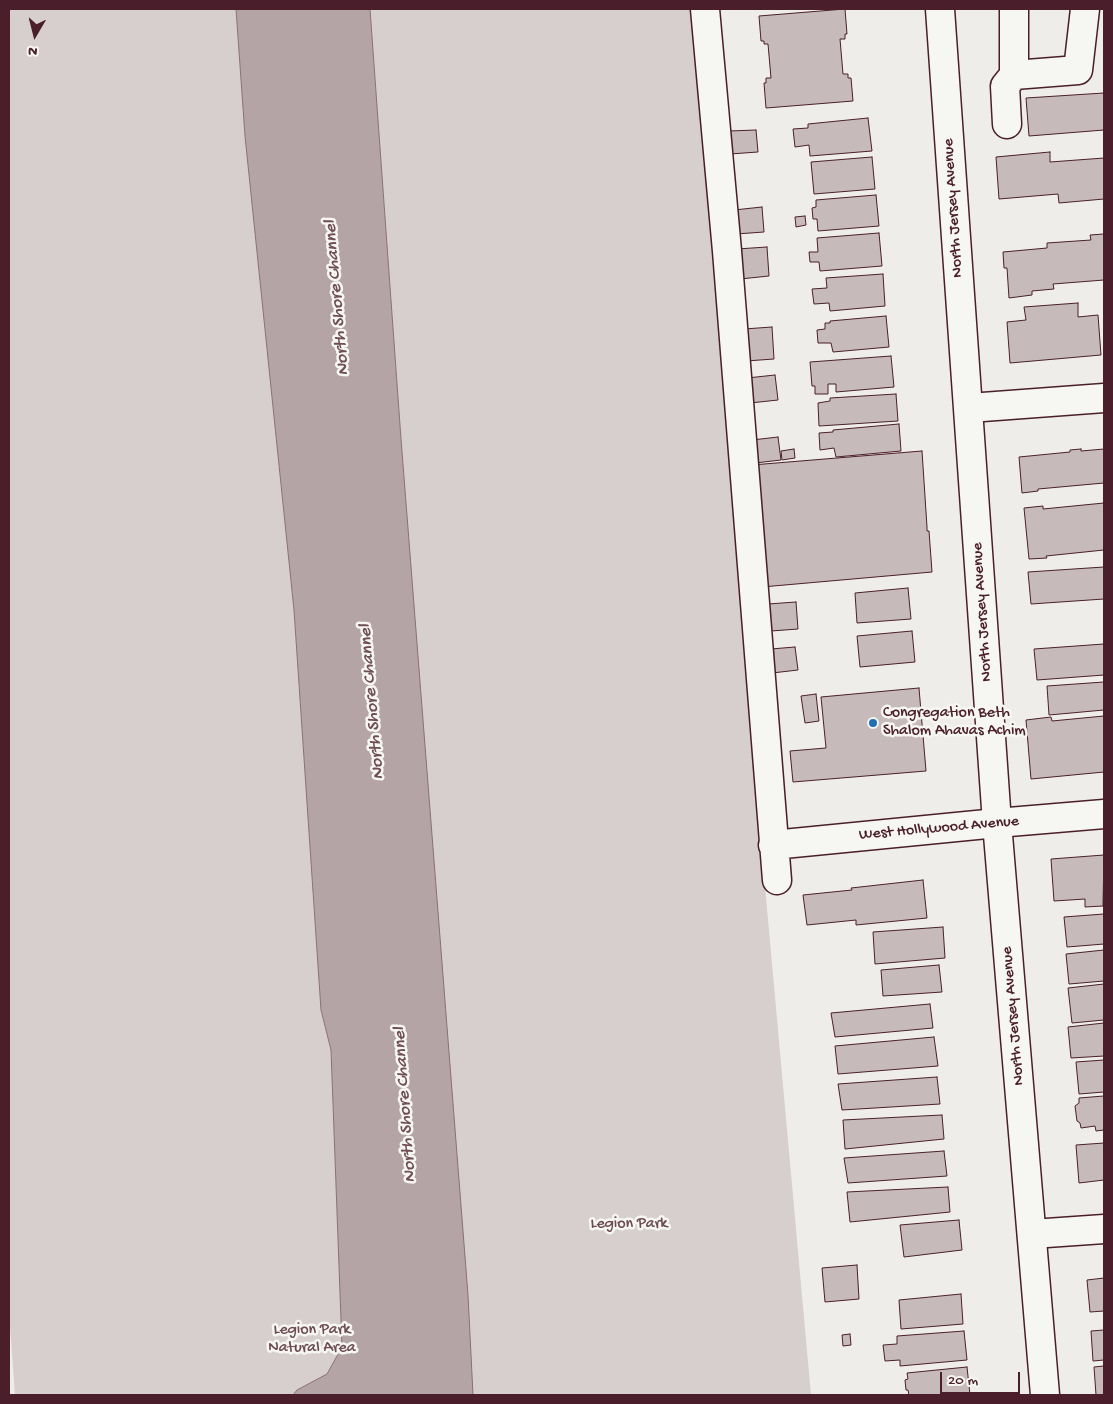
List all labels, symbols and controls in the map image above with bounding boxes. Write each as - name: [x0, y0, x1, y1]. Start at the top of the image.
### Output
- north arrow: [10, 10, 60, 60]
- text: N: [27, 41, 39, 59]
- street label: North Jersey Avenue: [940, 138, 968, 278]
- water label: North Shore Channel: [320, 219, 356, 377]
- street label: North Jersey Avenue: [969, 542, 997, 682]
- water label: North Shore Channel: [355, 623, 391, 781]
- place label: Congregation Beth Shalom Ahavas Achim: [883, 704, 1026, 742]
- marker: Congregation Beth Shalom Ahavas Achim: [867, 717, 879, 729]
- street label: West Hollywood Avenue: [858, 812, 1020, 846]
- street label: North Jersey Avenue: [998, 946, 1030, 1086]
- water label: North Shore Channel: [390, 1027, 422, 1183]
- park label: Legion Park: [591, 1215, 667, 1235]
- park label: Legion Park Natural Area: [268, 1321, 356, 1359]
- scale bar: [943, 1362, 1023, 1394]
- text: 20 m: [948, 1372, 978, 1390]

